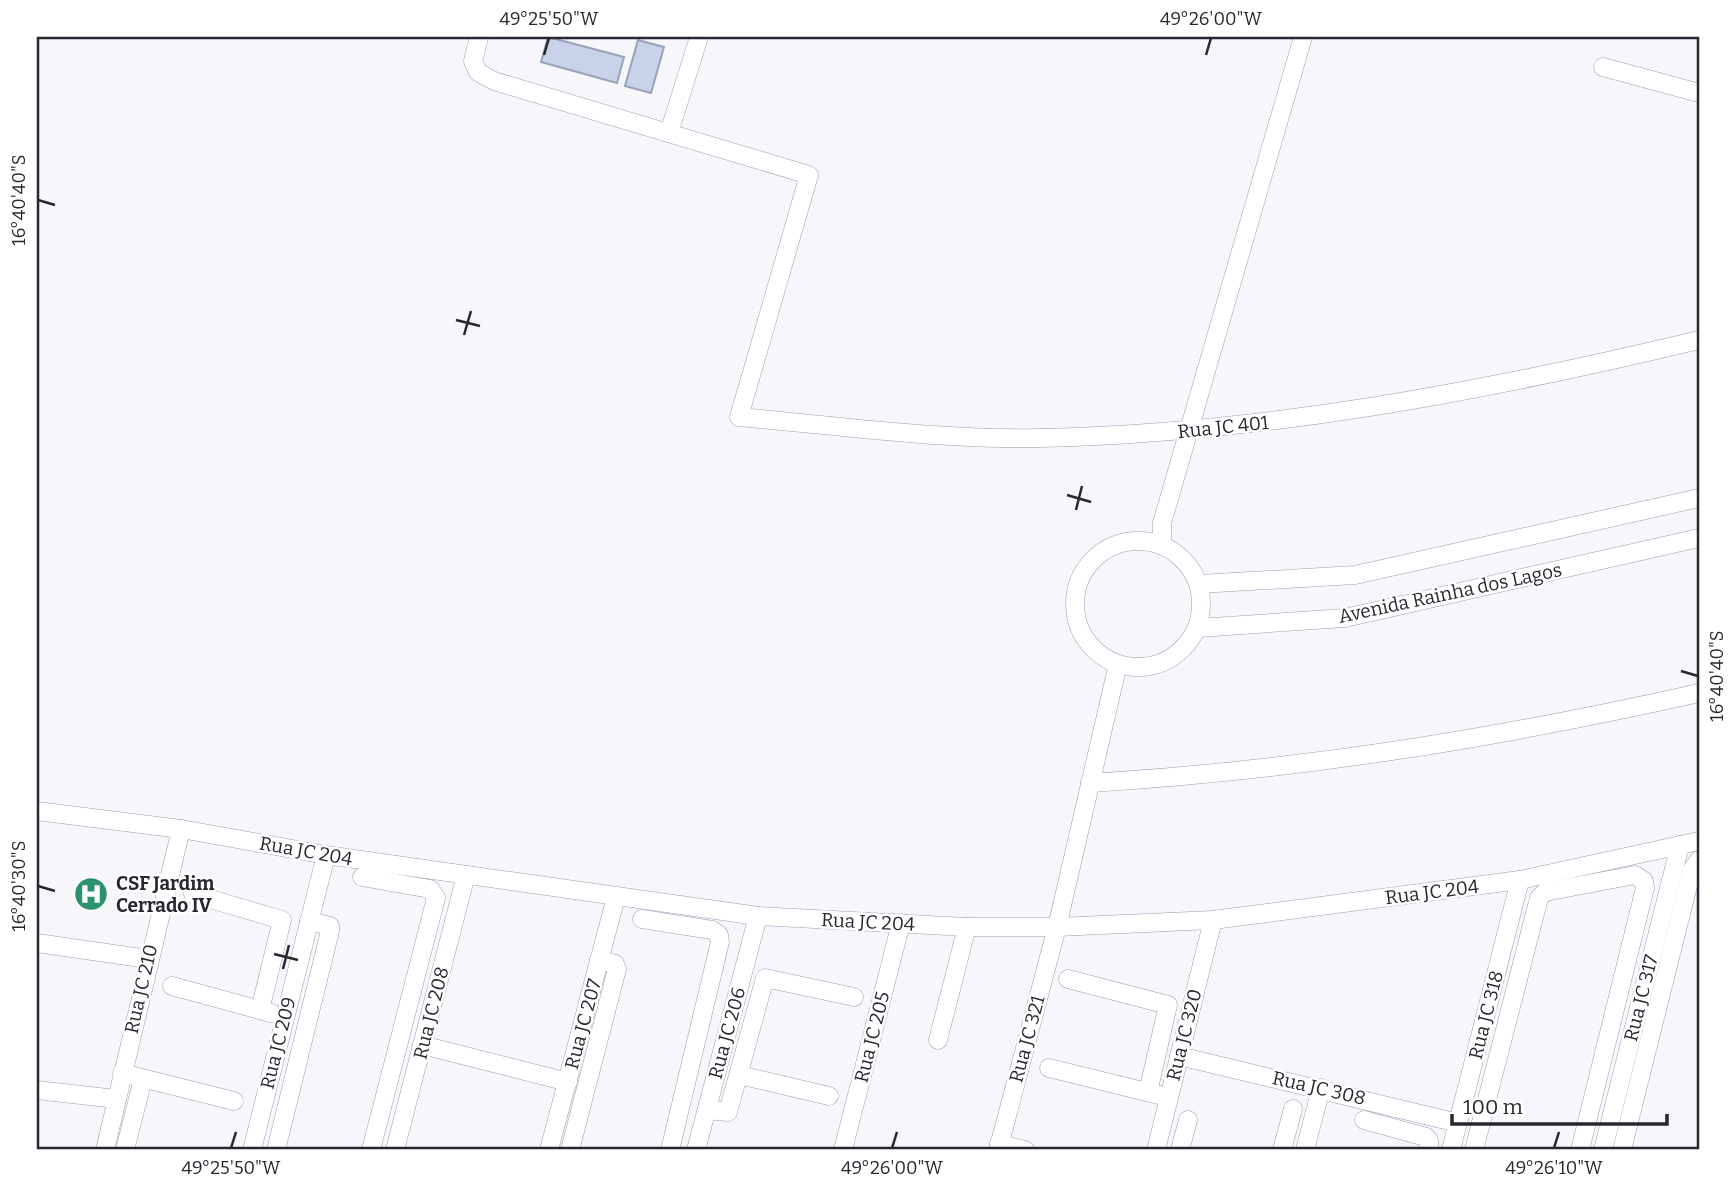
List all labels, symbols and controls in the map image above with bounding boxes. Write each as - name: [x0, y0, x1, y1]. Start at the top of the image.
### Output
- text: 49°25'50"W: [500, 8, 599, 30]
- text: 49°26'00"W: [1160, 8, 1262, 30]
- text: 16°40'40"S: [8, 154, 30, 246]
- street label: Rua JC 401: [1176, 411, 1270, 443]
- street label: Avenida Rainha dos Lagos: [1336, 558, 1564, 628]
- text: 16°40'40"S: [1706, 630, 1728, 722]
- street label: Rua JC 204: [258, 832, 354, 870]
- text: 16°40'30"S: [8, 840, 30, 932]
- place label: CSF Jardim Cerrado IV: [116, 872, 214, 917]
- hospital icon: CSF Jardim Cerrado IV: [72, 875, 110, 913]
- street label: Rua JC 204: [1384, 875, 1480, 909]
- street label: Rua JC 204: [820, 908, 916, 936]
- street label: Rua JC 210: [120, 942, 162, 1036]
- street label: Rua JC 317: [1619, 952, 1663, 1044]
- street label: Rua JC 208: [408, 964, 454, 1062]
- street label: Rua JC 318: [1464, 968, 1508, 1062]
- street label: Rua JC 207: [560, 976, 606, 1072]
- street label: Rua JC 206: [704, 985, 750, 1081]
- street label: Rua JC 320: [1161, 987, 1207, 1083]
- street label: Rua JC 205: [850, 989, 894, 1085]
- street label: Rua JC 321: [1004, 993, 1050, 1085]
- street label: Rua JC 209: [255, 995, 301, 1091]
- street label: Rua JC 308: [1270, 1066, 1368, 1110]
- scale bar: [1452, 1082, 1668, 1126]
- text: 100 m: [1463, 1094, 1523, 1120]
- text: 49°25'50"W: [182, 1157, 281, 1179]
- text: 49°26'00"W: [841, 1157, 943, 1179]
- text: 49°26'10"W: [1505, 1157, 1603, 1179]

